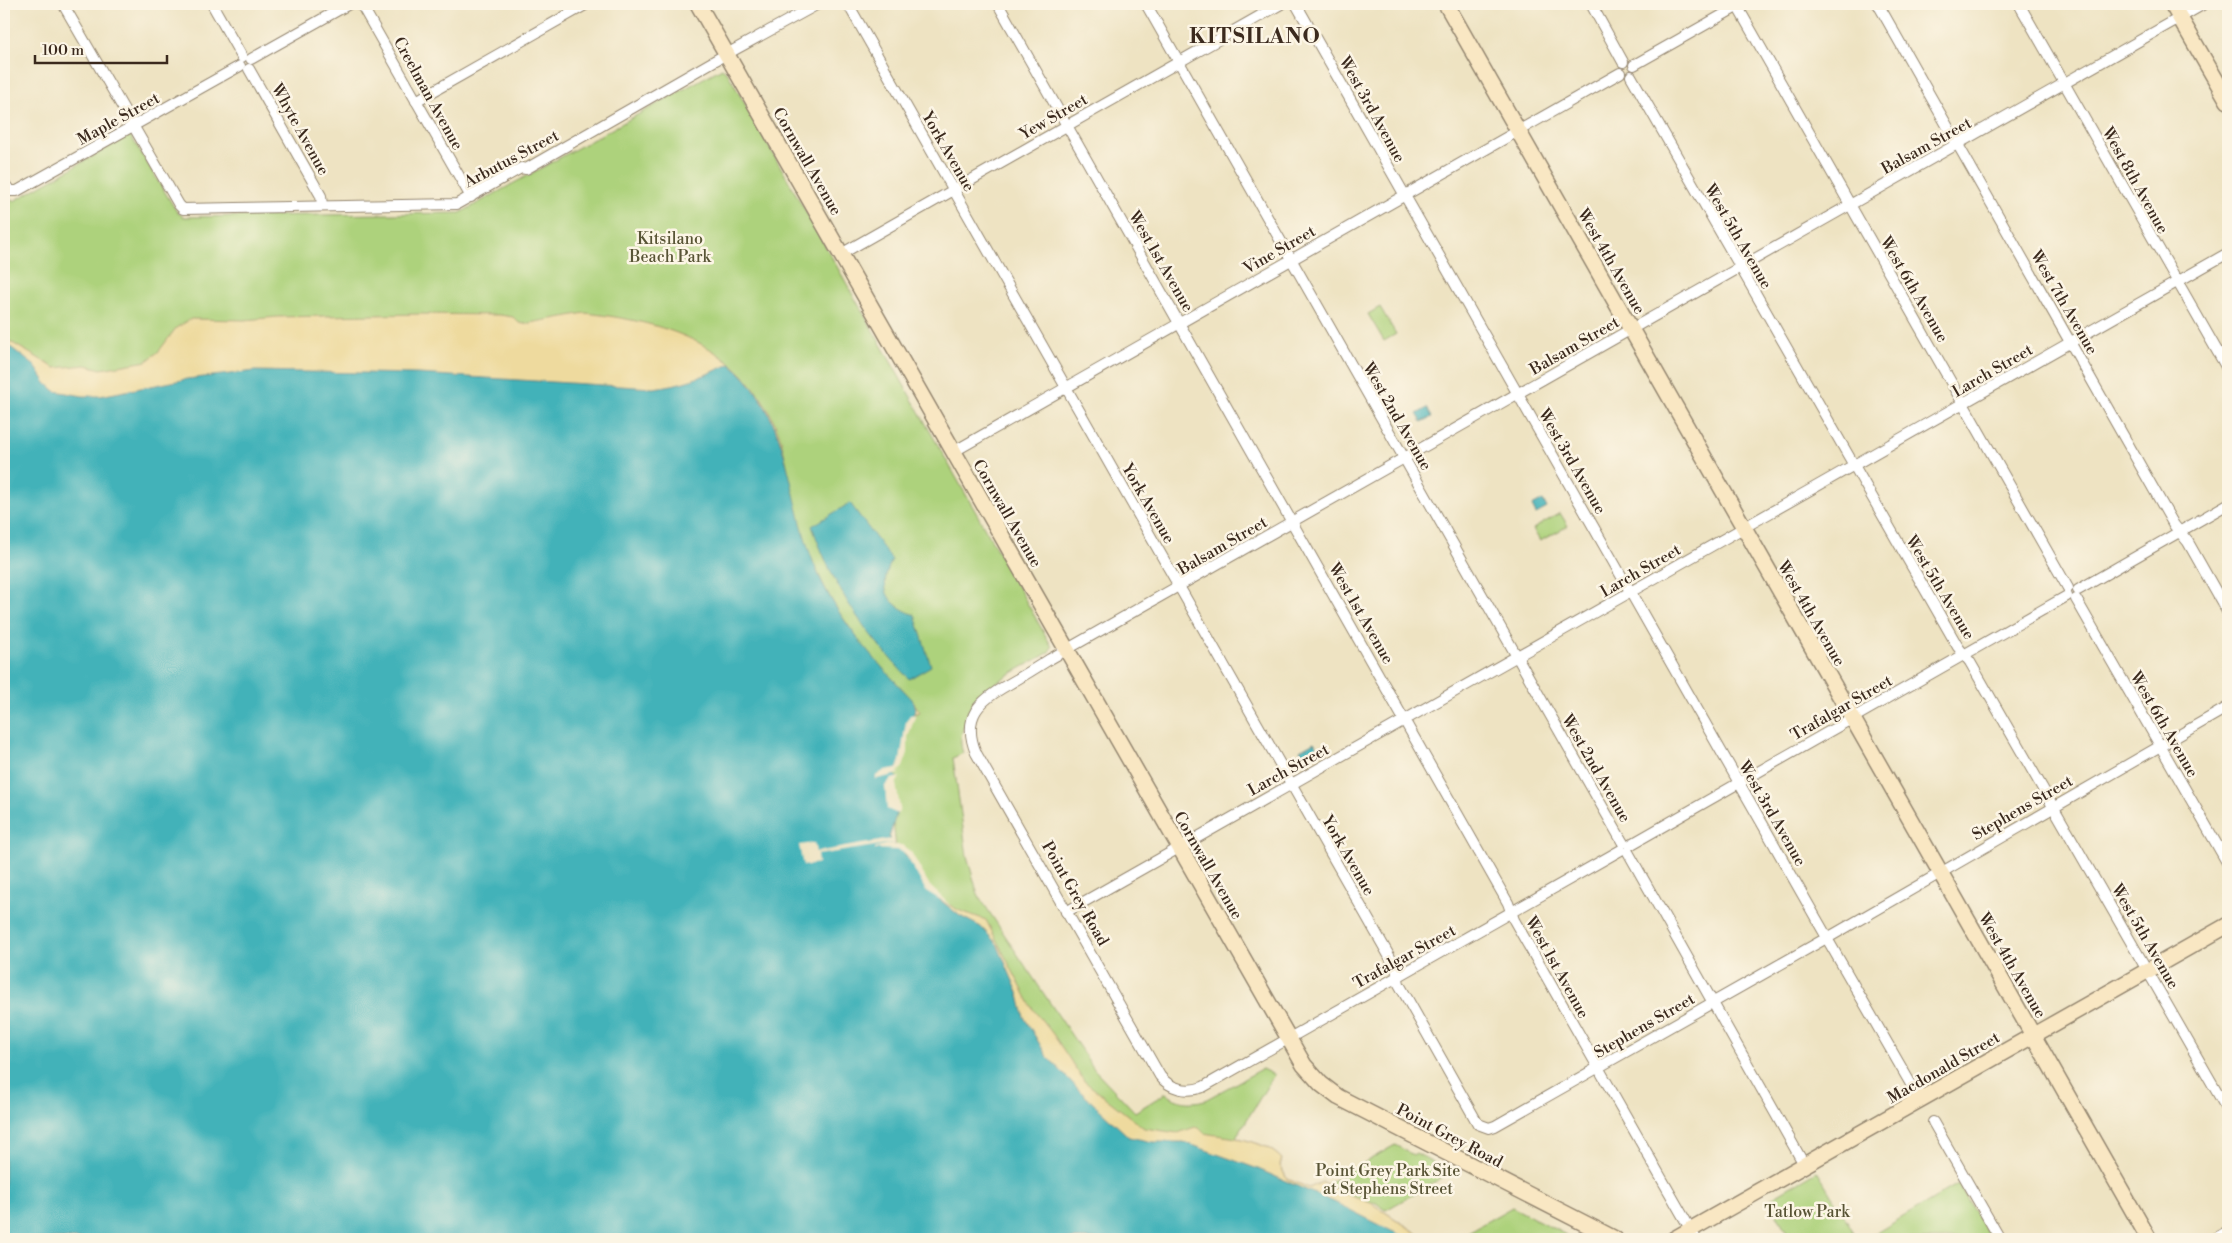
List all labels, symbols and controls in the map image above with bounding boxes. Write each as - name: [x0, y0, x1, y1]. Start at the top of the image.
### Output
- district label: KITSILANO: [1189, 24, 1321, 50]
- scale bar: [35, 32, 168, 64]
- street label: Creelman Avenue: [389, 33, 468, 154]
- text: 100 m: [42, 41, 84, 60]
- street label: West 3rd Avenue: [1334, 52, 1410, 166]
- street label: Whyte Avenue: [266, 79, 333, 179]
- street label: Maple Street: [74, 88, 163, 150]
- street label: Yew Street: [1015, 89, 1091, 145]
- street label: Cornwall Avenue: [768, 104, 846, 219]
- street label: York Avenue: [917, 107, 979, 195]
- street label: Balsam Street: [1877, 113, 1975, 179]
- street label: West 8th Avenue: [2097, 123, 2173, 237]
- street label: Arbutus Street: [460, 125, 563, 193]
- street label: West 5th Avenue: [1699, 180, 1776, 293]
- street label: West 4th Avenue: [1572, 204, 1649, 318]
- street label: West 1st Avenue: [1124, 207, 1198, 316]
- street label: Vine Street: [1239, 221, 1320, 279]
- park label: Kitsilano Beach Park: [628, 229, 712, 267]
- street label: West 6th Avenue: [1875, 232, 1952, 346]
- street label: West 7th Avenue: [2026, 246, 2102, 358]
- street label: Balsam Street: [1525, 312, 1623, 380]
- street label: Larch Street: [1949, 340, 2037, 402]
- street label: West 2nd Avenue: [1358, 358, 1436, 474]
- street label: West 3rd Avenue: [1533, 404, 1610, 518]
- street label: Cornwall Avenue: [968, 456, 1046, 571]
- street label: York Avenue: [1117, 459, 1179, 547]
- street label: Balsam Street: [1173, 512, 1271, 580]
- street label: West 5th Avenue: [1901, 531, 1979, 643]
- street label: Larch Street: [1597, 540, 1685, 602]
- street label: West 4th Avenue: [1772, 556, 1849, 670]
- street label: West 1st Avenue: [1324, 559, 1398, 668]
- street label: West 6th Avenue: [2125, 667, 2202, 781]
- street label: Trafalgar Street: [1787, 670, 1896, 745]
- street label: West 2nd Avenue: [1557, 710, 1635, 826]
- street label: Larch Street: [1244, 739, 1333, 800]
- street label: West 3rd Avenue: [1733, 756, 1810, 870]
- street label: Stephens Street: [1969, 771, 2077, 845]
- street label: Cornwall Avenue: [1169, 808, 1247, 923]
- street label: York Avenue: [1317, 811, 1379, 899]
- street label: Point Grey Road: [1037, 838, 1113, 949]
- street label: West 5th Avenue: [2106, 880, 2183, 993]
- street label: West 4th Avenue: [1973, 908, 2050, 1022]
- street label: West 1st Avenue: [1520, 912, 1593, 1022]
- street label: Trafalgar Street: [1350, 920, 1460, 993]
- street label: Stephens Street: [1591, 989, 1699, 1063]
- street label: Macdonald Street: [1884, 1027, 2004, 1108]
- street label: Point Grey Road: [1393, 1099, 1506, 1172]
- park label: Point Grey Park Site at Stephens Street: [1316, 1161, 1460, 1199]
- park label: Tatlow Park: [1764, 1202, 1851, 1222]

